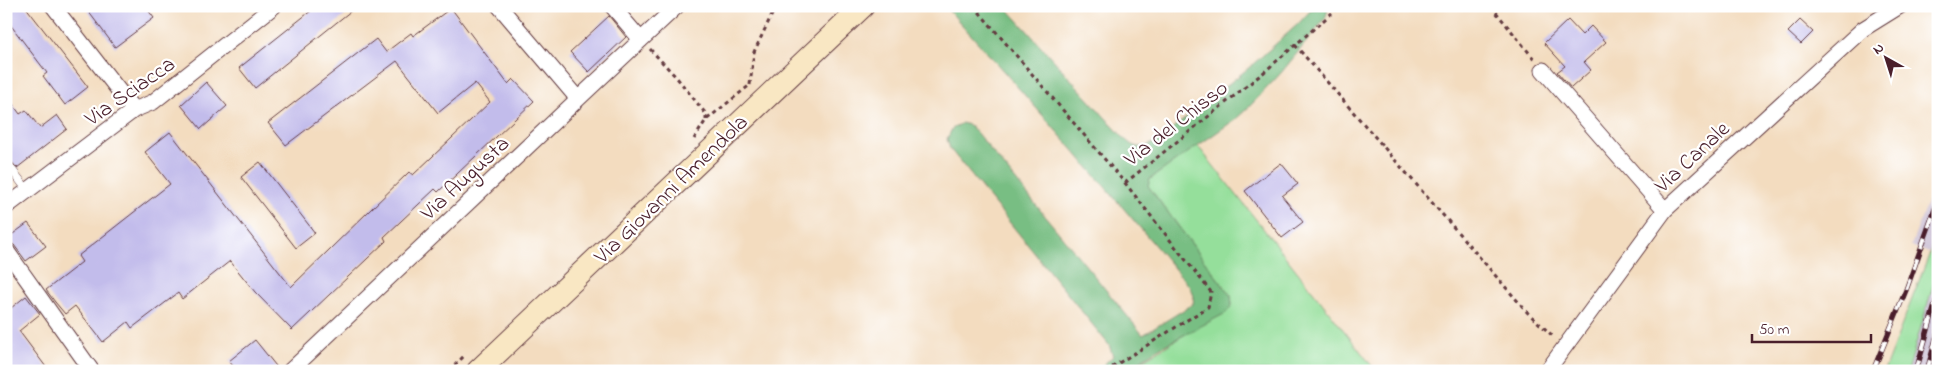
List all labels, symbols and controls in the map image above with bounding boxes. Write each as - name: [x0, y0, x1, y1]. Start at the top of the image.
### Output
- north arrow: [1862, 32, 1912, 82]
- text: N: [1868, 38, 1889, 60]
- street label: Via Sciacca: [78, 50, 182, 136]
- street label: Via del Chisso: [1117, 73, 1236, 176]
- street label: Via Giovanni Amendola: [587, 108, 756, 273]
- street label: Via Canale: [1647, 115, 1738, 202]
- street label: Via Augusta: [414, 129, 519, 230]
- scale bar: [1752, 312, 1870, 344]
- text: 50 m: [1759, 319, 1790, 341]

